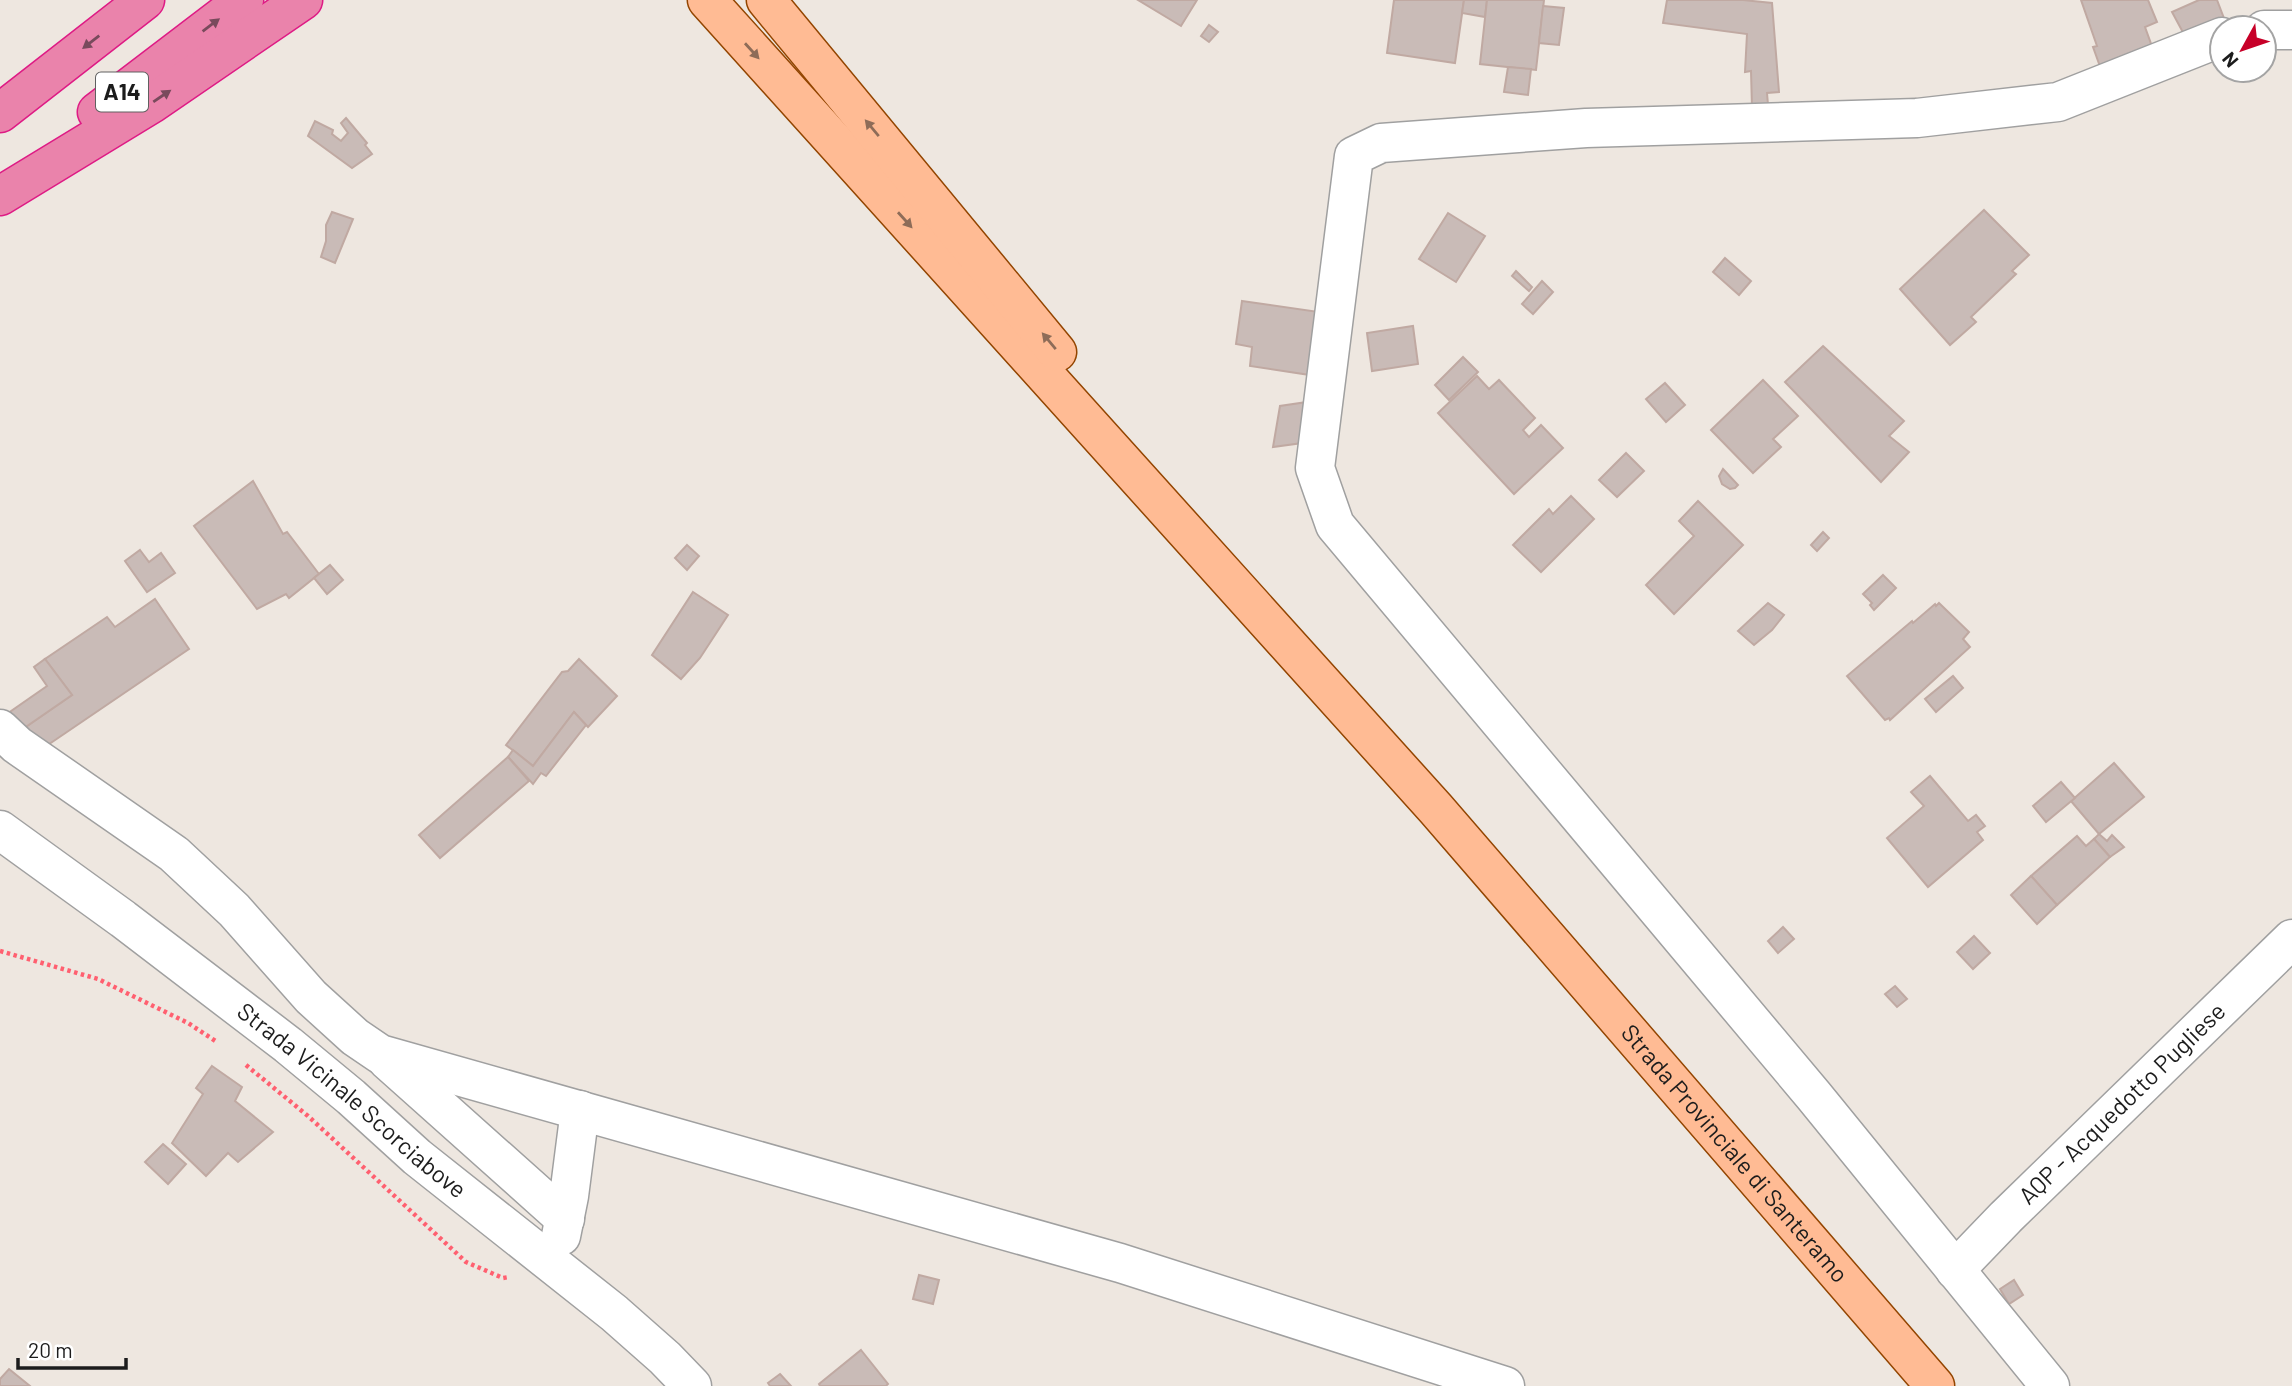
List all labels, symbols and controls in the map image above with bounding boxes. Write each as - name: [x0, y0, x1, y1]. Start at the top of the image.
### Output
- north arrow: [2208, 14, 2278, 84]
- one-way arrow: [201, 18, 219, 33]
- one-way arrow: [82, 34, 100, 49]
- one-way arrow: [744, 42, 760, 59]
- text: N: [2217, 48, 2242, 72]
- road number: A14: [96, 72, 148, 111]
- one-way arrow: [153, 89, 171, 103]
- one-way arrow: [865, 120, 880, 137]
- one-way arrow: [897, 211, 912, 228]
- one-way arrow: [1042, 333, 1057, 350]
- street label: Strada Vicinale Scorciabove: [232, 996, 473, 1203]
- street label: AQP - Acquedotto Pugliese: [2012, 996, 2231, 1210]
- street label: Strada Provinciale di Santeramo: [1616, 1018, 1855, 1288]
- scale bar: [18, 1326, 126, 1370]
- text: 20 m: [28, 1337, 73, 1362]

